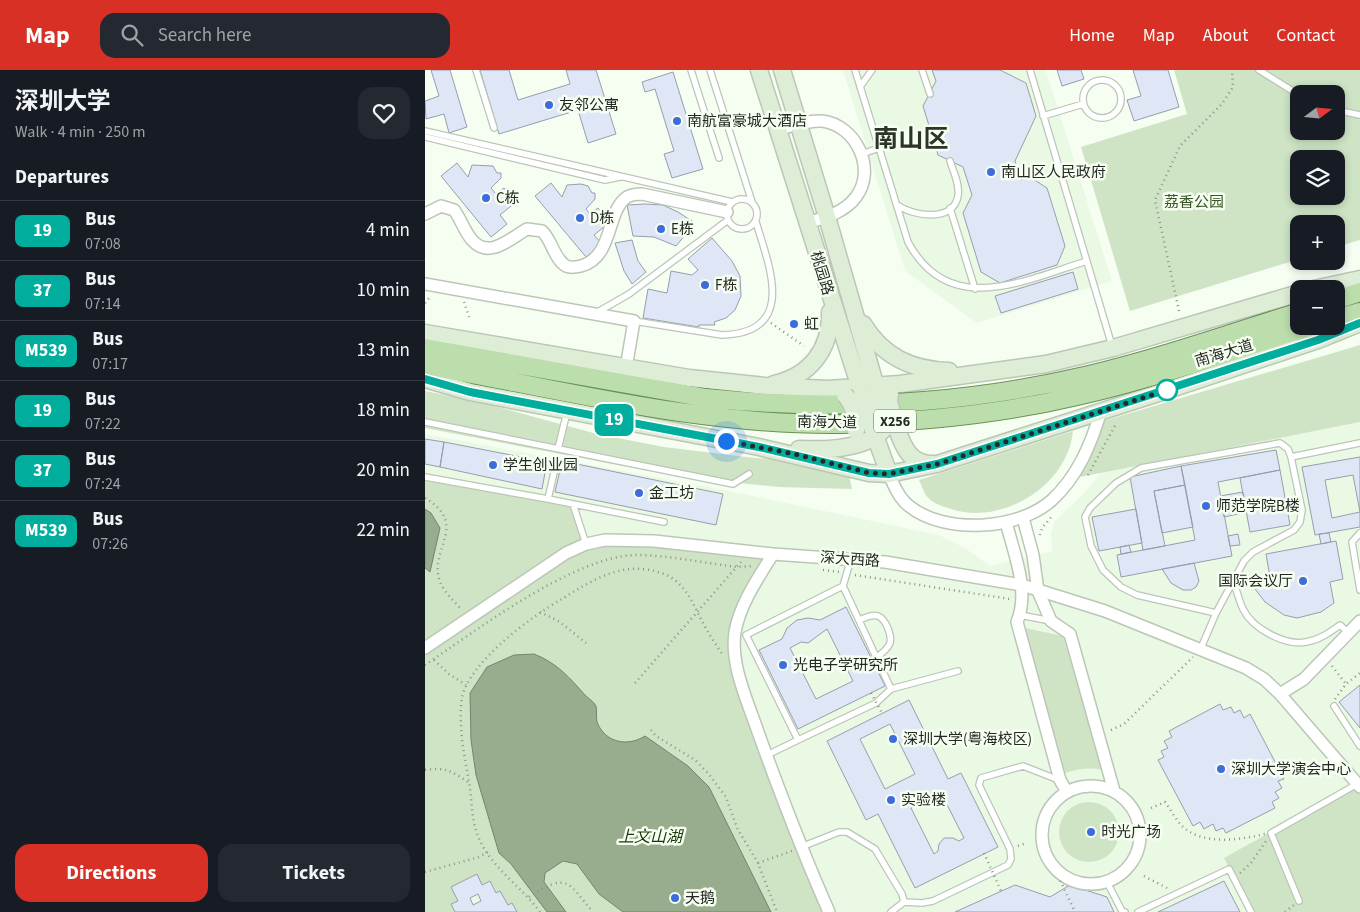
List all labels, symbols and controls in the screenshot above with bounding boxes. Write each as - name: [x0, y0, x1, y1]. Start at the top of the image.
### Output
- search box: [100, 13, 450, 58]
- text: Map: [25, 18, 70, 53]
- icon: search: [118, 21, 146, 49]
- text: Search here: [158, 22, 251, 49]
- text: Home: [1069, 23, 1115, 48]
- text: Map: [1143, 23, 1175, 48]
- text: About: [1203, 23, 1248, 48]
- text: Contact: [1276, 23, 1335, 48]
- text: 深圳大学: [15, 84, 111, 119]
- north arrow: [1290, 85, 1345, 140]
- map controls: [1290, 85, 1345, 335]
- button: heart: [358, 87, 410, 139]
- place label: 友邻公寓: [559, 95, 619, 116]
- marker: 友邻公寓: [543, 99, 555, 111]
- place label: 南航富豪城大酒店: [687, 111, 807, 132]
- marker: 南航富豪城大酒店: [671, 115, 683, 127]
- text: Walk · 4 min · 250 m: [15, 121, 146, 143]
- district label: 南山区: [873, 121, 949, 157]
- button: layers: [1290, 150, 1345, 205]
- place label: 南山区人民政府: [1001, 162, 1106, 183]
- text: Departures: [15, 164, 109, 191]
- marker: 南山区人民政府: [985, 166, 997, 178]
- place label: C栋: [496, 188, 520, 209]
- marker: C栋: [480, 192, 492, 204]
- park label: 荔香公园: [1164, 192, 1224, 213]
- text: Bus: [85, 206, 116, 233]
- place label: D栋: [590, 208, 614, 229]
- marker: D栋: [574, 212, 586, 224]
- button: +: [1290, 215, 1345, 270]
- text: 4 min: [366, 217, 410, 244]
- text: 19: [33, 218, 52, 243]
- place label: E栋: [671, 219, 694, 240]
- marker: E栋: [655, 223, 667, 235]
- text: 07:08: [85, 233, 121, 255]
- street label: 桃园路: [805, 249, 838, 298]
- text: Bus: [85, 266, 116, 293]
- place label: F栋: [715, 275, 737, 296]
- text: 10 min: [356, 277, 410, 304]
- text: 37: [33, 278, 52, 303]
- marker: F栋: [699, 279, 711, 291]
- button: −: [1290, 280, 1345, 335]
- text: 07:14: [85, 293, 121, 315]
- place label: 虹: [804, 314, 819, 335]
- marker: 虹: [788, 318, 800, 330]
- text: Bus: [92, 326, 123, 353]
- street label: 南海大道: [1192, 335, 1256, 372]
- text: 13 min: [356, 337, 410, 364]
- text: M539: [25, 338, 67, 363]
- text: 07:17: [92, 353, 128, 375]
- unlabelled marker: [1156, 379, 1178, 401]
- text: Bus: [85, 386, 116, 413]
- text: 18 min: [356, 397, 410, 424]
- text: 19: [33, 398, 52, 423]
- line badge: 19: [591, 404, 637, 436]
- text: 19: [604, 407, 624, 432]
- road number: X256: [874, 410, 916, 432]
- street label: 南海大道: [797, 411, 857, 434]
- text: 07:22: [85, 413, 121, 435]
- your location: [714, 429, 739, 454]
- text: Bus: [85, 446, 116, 473]
- place label: 学生创业园: [503, 455, 578, 476]
- text: 20 min: [356, 457, 410, 484]
- text: 37: [33, 458, 52, 483]
- marker: 学生创业园: [487, 459, 499, 471]
- text: 07:24: [85, 473, 121, 495]
- place label: 金工坊: [649, 483, 694, 504]
- marker: 金工坊: [633, 487, 645, 499]
- place label: 师范学院B楼: [1216, 496, 1300, 517]
- marker: 师范学院B楼: [1200, 500, 1212, 512]
- text: Bus: [92, 506, 123, 533]
- text: 22 min: [356, 517, 410, 544]
- text: M539: [25, 518, 67, 543]
- text: 07:26: [92, 533, 128, 555]
- street label: 深大西路: [819, 547, 881, 572]
- place label: 国际会议厅: [1218, 571, 1293, 592]
- marker: 国际会议厅: [1297, 575, 1309, 587]
- place label: 光电子学研究所: [793, 655, 898, 676]
- marker: 光电子学研究所: [777, 659, 789, 671]
- place label: 深圳大学(粤海校区): [903, 729, 1032, 750]
- marker: 深圳大学(粤海校区): [887, 733, 899, 745]
- place label: 深圳大学演会中心: [1231, 759, 1351, 780]
- marker: 深圳大学演会中心: [1215, 763, 1227, 775]
- place label: 实验楼: [901, 790, 946, 811]
- marker: 实验楼: [885, 794, 897, 806]
- place label: 时光广场: [1101, 822, 1161, 843]
- water label: 上文山湖: [618, 826, 685, 848]
- marker: 时光广场: [1085, 826, 1097, 838]
- button: Directions: [15, 844, 208, 902]
- button: Tickets: [218, 844, 410, 902]
- place label: 天鹅: [685, 888, 715, 909]
- marker: 天鹅: [669, 892, 681, 904]

